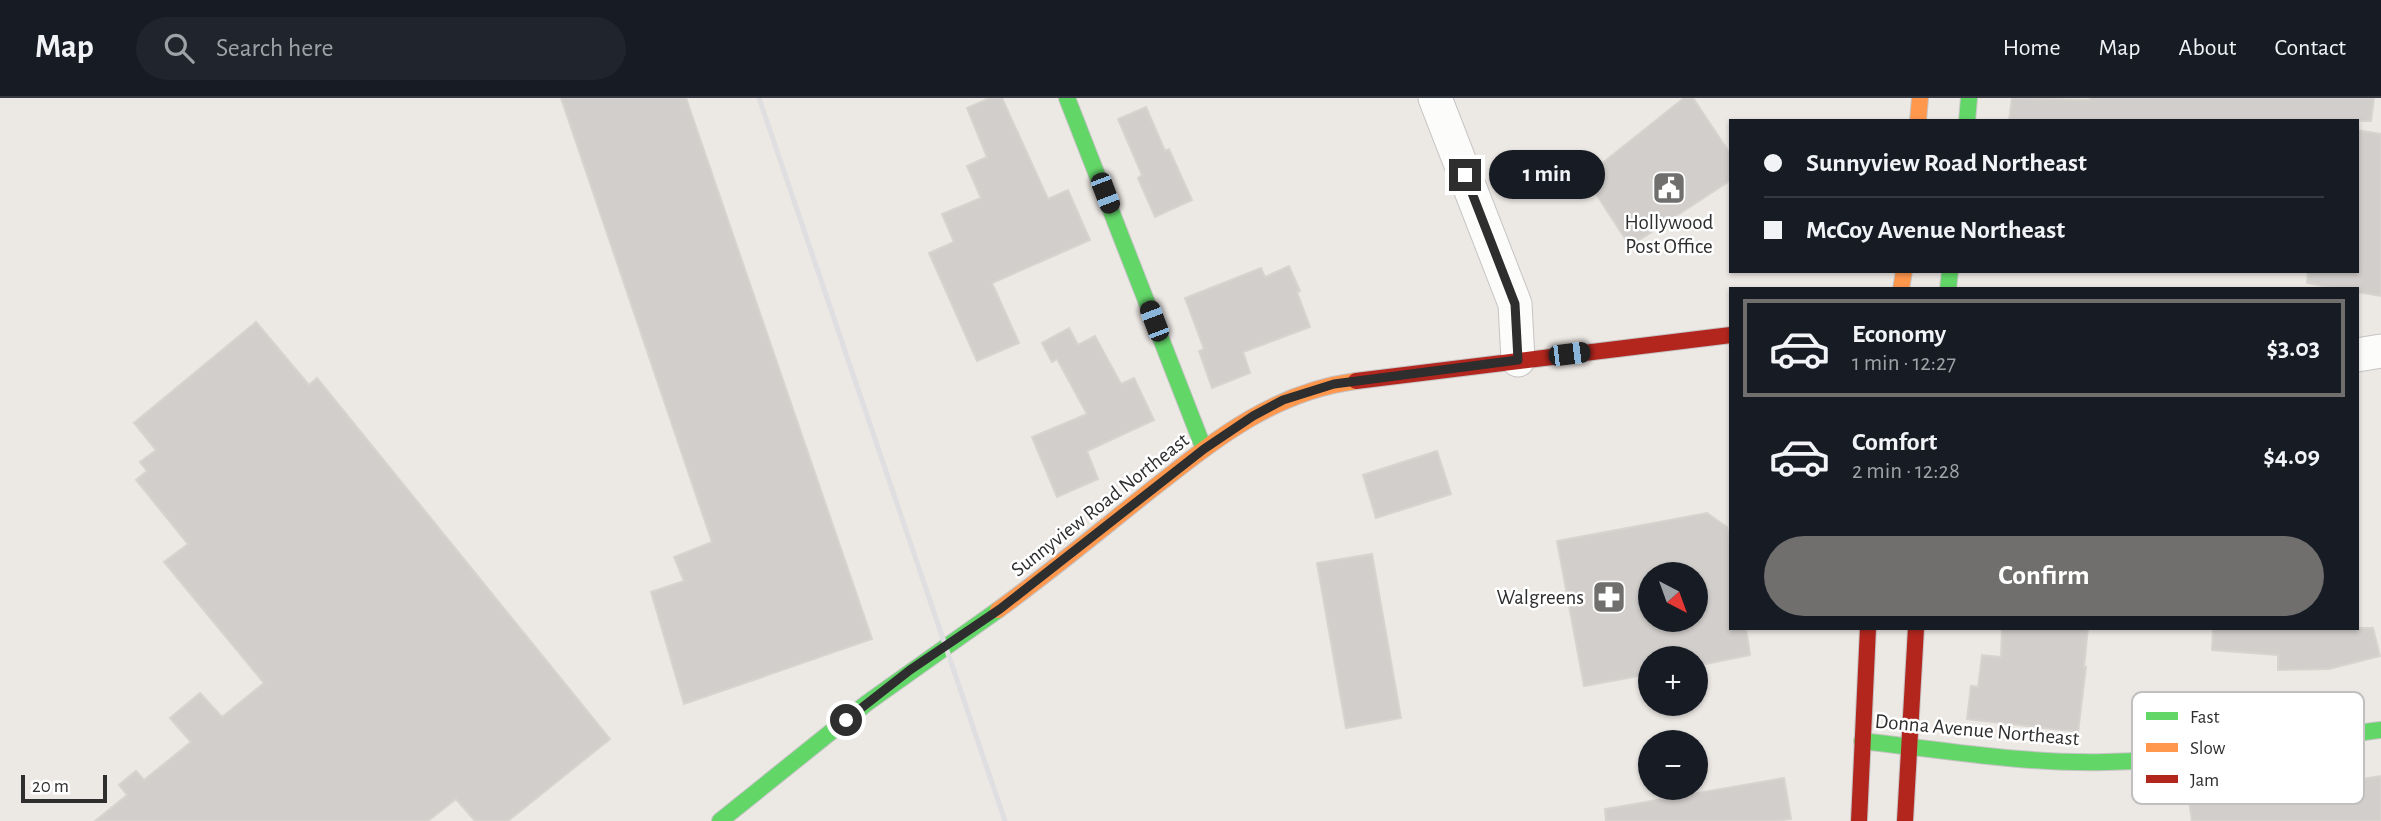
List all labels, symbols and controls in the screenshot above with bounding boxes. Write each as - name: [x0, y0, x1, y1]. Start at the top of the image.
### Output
- search box: [136, 17, 626, 80]
- icon: search: [160, 29, 198, 67]
- text: Map: [35, 31, 94, 64]
- text: Search here: [216, 35, 334, 61]
- text: Home: [2003, 36, 2061, 60]
- text: Map: [2099, 36, 2141, 60]
- text: About: [2179, 36, 2236, 60]
- text: Contact: [2274, 36, 2346, 60]
- callout: 1 min: [1490, 150, 1605, 200]
- text: Sunnyview Road Northeast: [1806, 150, 2087, 176]
- route end: [1449, 159, 1481, 191]
- text: 1 min: [1523, 163, 1571, 186]
- public building icon: Hollywood Post Office: [1650, 169, 1688, 207]
- car: [1088, 170, 1123, 216]
- place label: Hollywood Post Office: [1625, 212, 1714, 257]
- text: McCoy Avenue Northeast: [1806, 217, 2065, 243]
- car: [1137, 298, 1172, 344]
- icon: car: [1768, 317, 1831, 380]
- text: Economy: [1852, 321, 1946, 347]
- text: $3.03: [2266, 335, 2320, 361]
- car: [1547, 341, 1592, 367]
- text: 1 min · 12:27: [1852, 352, 1956, 375]
- icon: car: [1768, 425, 1831, 488]
- street label: Sunnyview Road Northeast: [1007, 429, 1193, 581]
- text: Comfort: [1852, 429, 1937, 455]
- text: $4.09: [2263, 443, 2320, 469]
- text: 2 min · 12:28: [1852, 460, 1960, 483]
- button: Confirm: [1764, 536, 2324, 616]
- north arrow: [1638, 562, 1708, 632]
- map controls: [1638, 562, 1708, 800]
- pharmacy icon: Walgreens: [1590, 578, 1628, 616]
- place label: Walgreens: [1497, 587, 1584, 608]
- button: +: [1638, 646, 1708, 716]
- legend: [2132, 692, 2364, 804]
- route start: [830, 704, 862, 736]
- text: Fast: [2190, 708, 2220, 727]
- street label: Donna Avenue Northeast: [1874, 711, 2080, 749]
- button: −: [1638, 730, 1708, 800]
- text: Slow: [2190, 739, 2226, 758]
- text: Jam: [2190, 771, 2219, 790]
- scale bar: [21, 772, 107, 804]
- text: 20 m: [32, 777, 69, 796]

